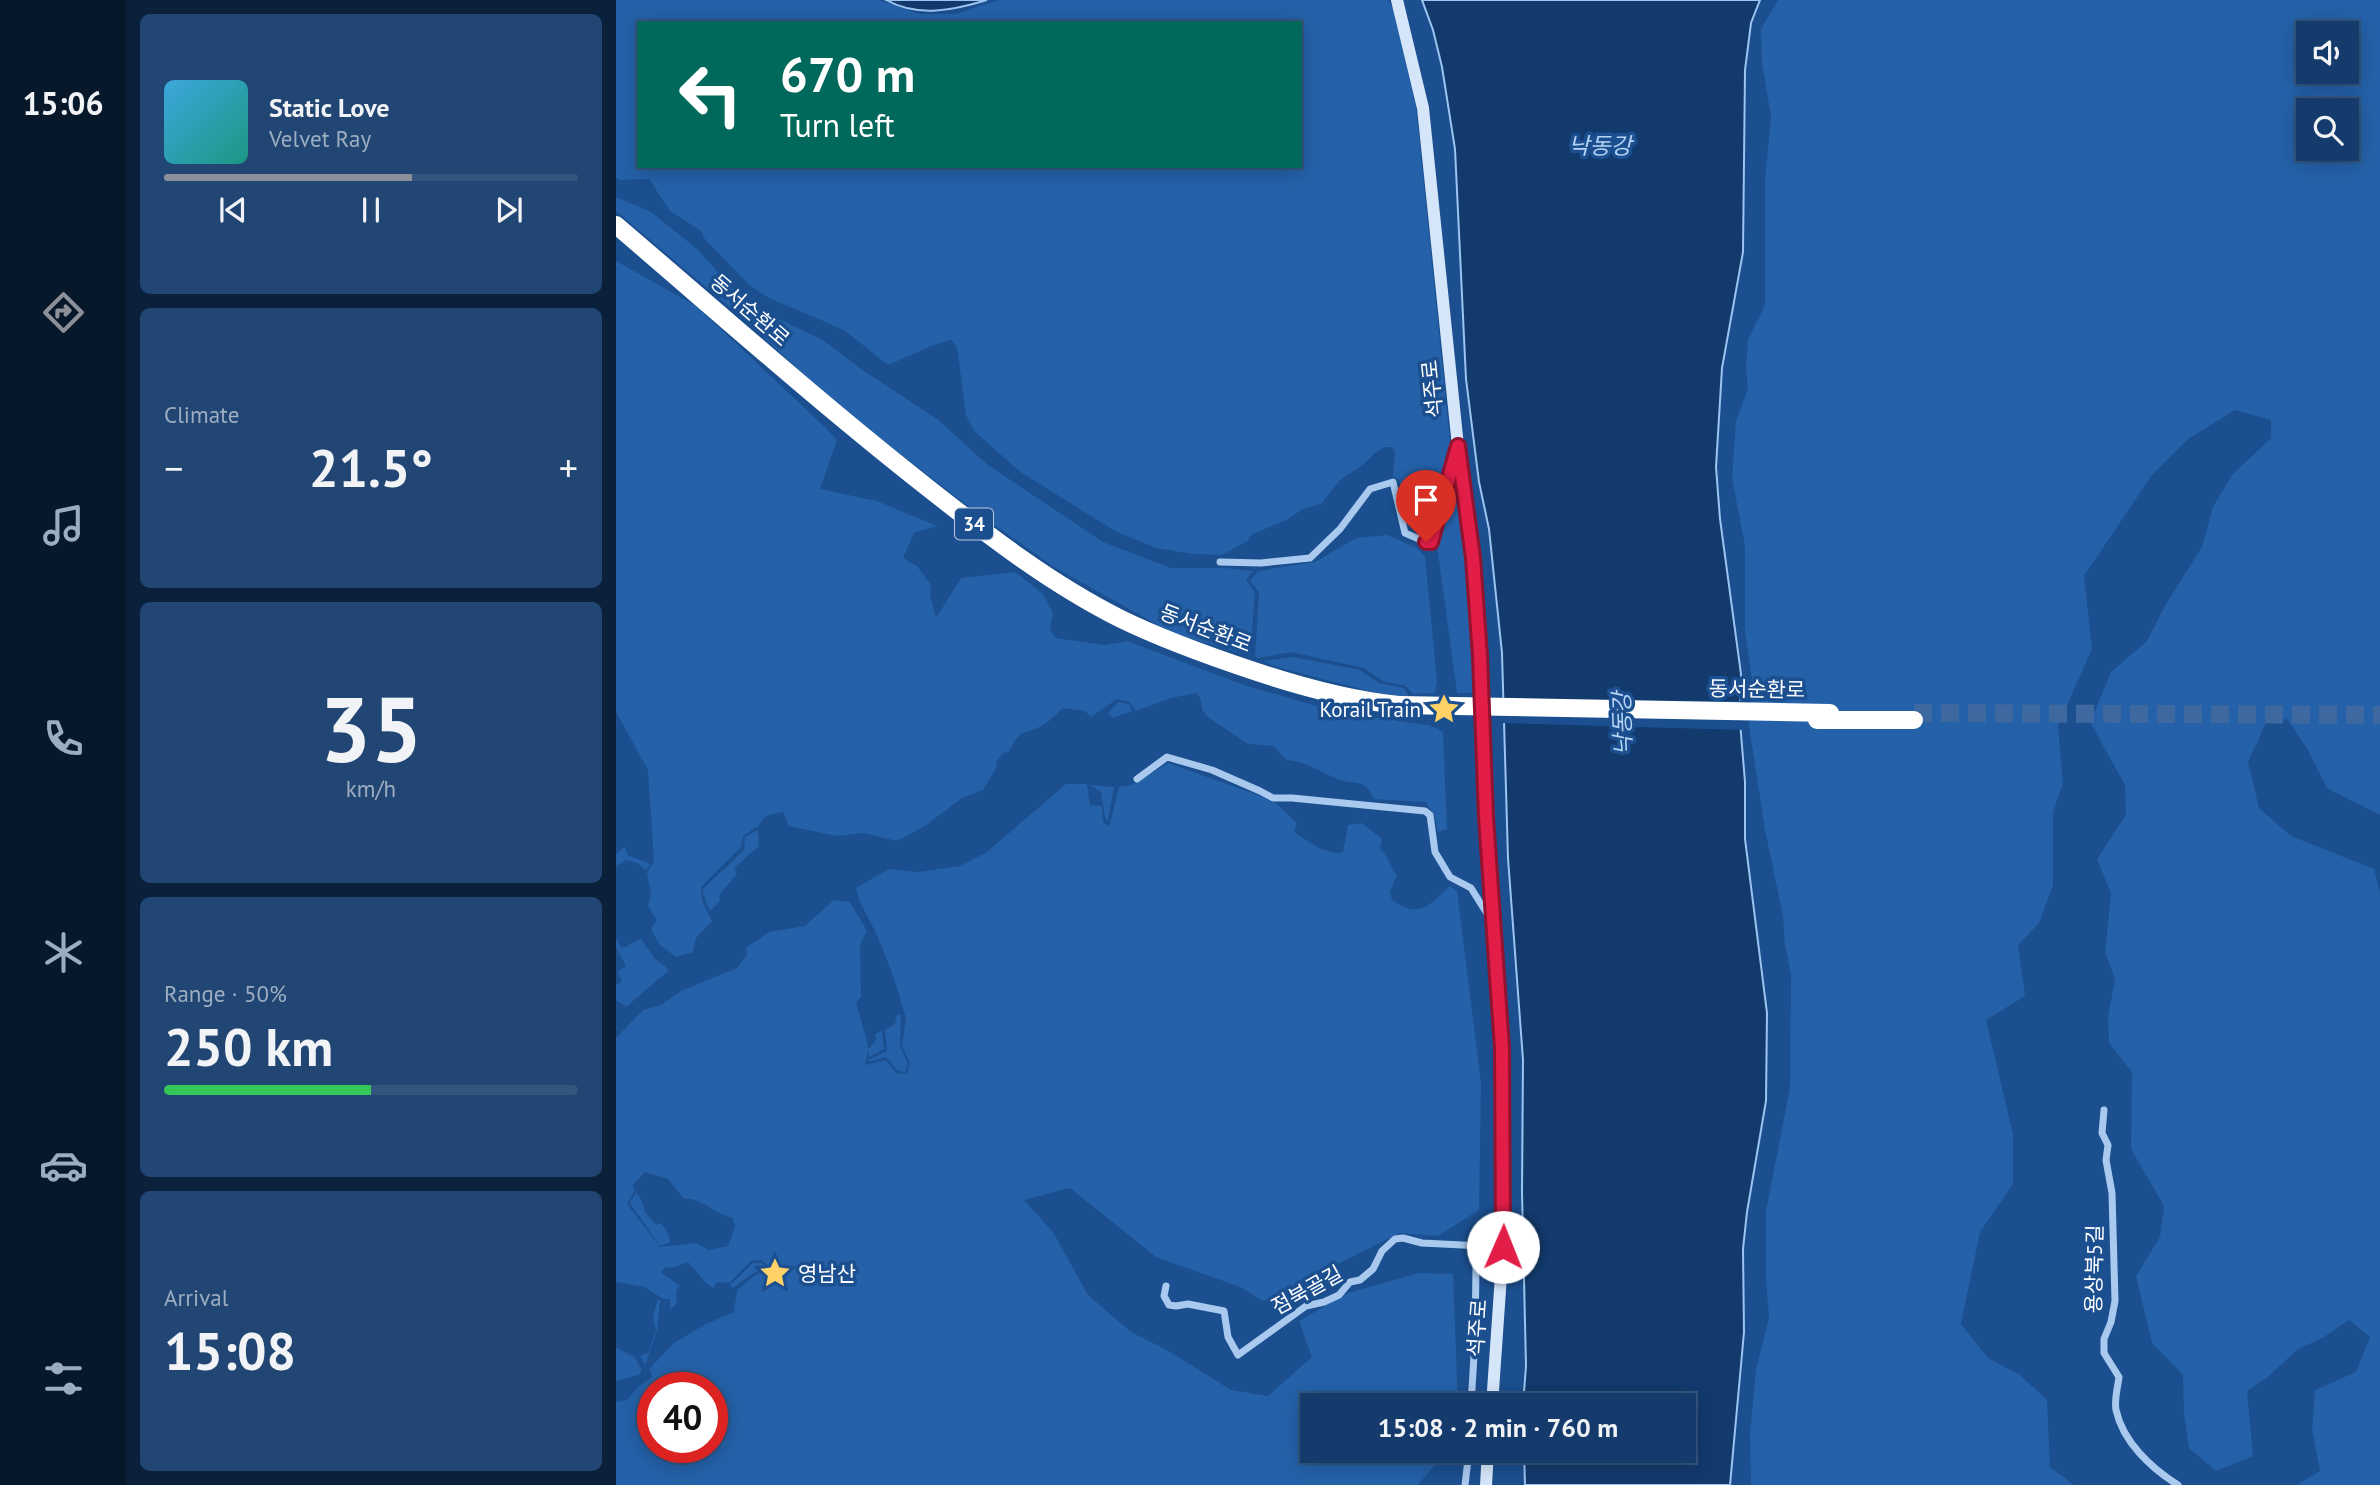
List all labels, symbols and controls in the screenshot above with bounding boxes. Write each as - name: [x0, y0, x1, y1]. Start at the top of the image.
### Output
- map controls: [2296, 21, 2359, 161]
- button: sound: [2296, 21, 2359, 84]
- text: 670 m: [780, 42, 915, 106]
- icon: left: [665, 49, 756, 140]
- text: 15:06: [22, 82, 104, 124]
- text: Static Love: [269, 91, 390, 124]
- button: search: [2296, 98, 2359, 161]
- text: Turn left: [780, 104, 895, 146]
- text: Velvet Ray: [269, 124, 371, 153]
- water label: 낙동강: [1568, 131, 1635, 160]
- icon: previous: [214, 191, 252, 229]
- icon: pause: [352, 191, 390, 229]
- icon: next: [490, 191, 528, 229]
- street label: 동서순환로: [705, 268, 795, 352]
- icon: directions: [39, 288, 88, 337]
- street label: 석주로: [1416, 359, 1448, 419]
- text: Climate: [164, 400, 239, 429]
- text: 21.5°: [309, 434, 433, 501]
- text: −: [164, 443, 183, 492]
- text: +: [559, 443, 578, 492]
- pin: [1396, 470, 1456, 542]
- icon: arrive: [1407, 481, 1445, 519]
- icon: music: [39, 501, 88, 550]
- road number: 34: [955, 509, 993, 540]
- street label: 동서순환로: [1156, 598, 1256, 658]
- text: 35: [319, 669, 423, 787]
- street label: 동서순환로: [1708, 675, 1806, 703]
- water label: 낙동강: [1606, 689, 1638, 756]
- place icon: Korail Train: [1427, 692, 1461, 726]
- place label: Korail Train: [1320, 696, 1421, 723]
- icon: phone: [39, 714, 88, 763]
- text: km/h: [346, 774, 396, 803]
- icon: climate: [39, 928, 88, 977]
- text: Range · 50%: [164, 979, 287, 1008]
- text: 250 km: [164, 1013, 333, 1080]
- icon: car: [39, 1141, 88, 1190]
- position arrow: [1466, 1210, 1540, 1284]
- street label: 용상북5길: [2080, 1224, 2108, 1314]
- place icon: 영남산: [758, 1256, 792, 1290]
- street label: 점북골길: [1267, 1259, 1347, 1321]
- place label: 영남산: [798, 1260, 856, 1287]
- text: Arrival: [164, 1283, 228, 1312]
- street label: 석주로: [1462, 1298, 1492, 1358]
- text: 15:08: [164, 1317, 296, 1384]
- icon: filters: [39, 1354, 88, 1403]
- speed limit sign: 40: [637, 1372, 728, 1463]
- text: 15:08 · 2 min · 760 m: [1378, 1411, 1618, 1444]

